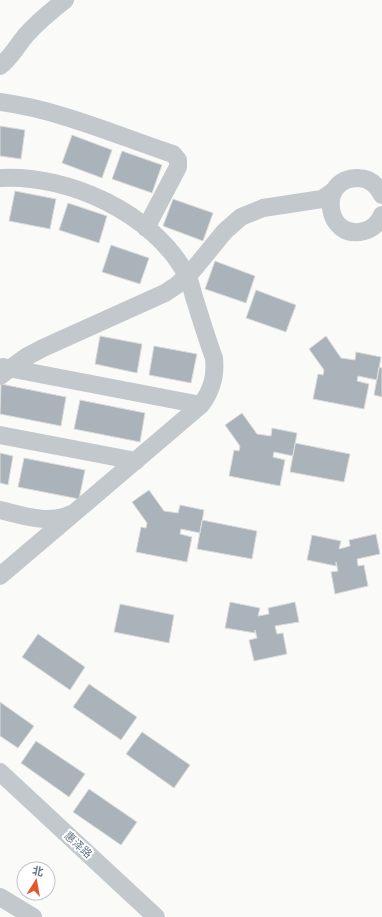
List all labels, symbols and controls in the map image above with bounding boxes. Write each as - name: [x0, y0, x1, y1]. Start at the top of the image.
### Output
- street label: 惠泽路: [61, 828, 95, 862]
- north arrow: [16, 861, 56, 901]
- text: 北: [31, 863, 45, 880]

